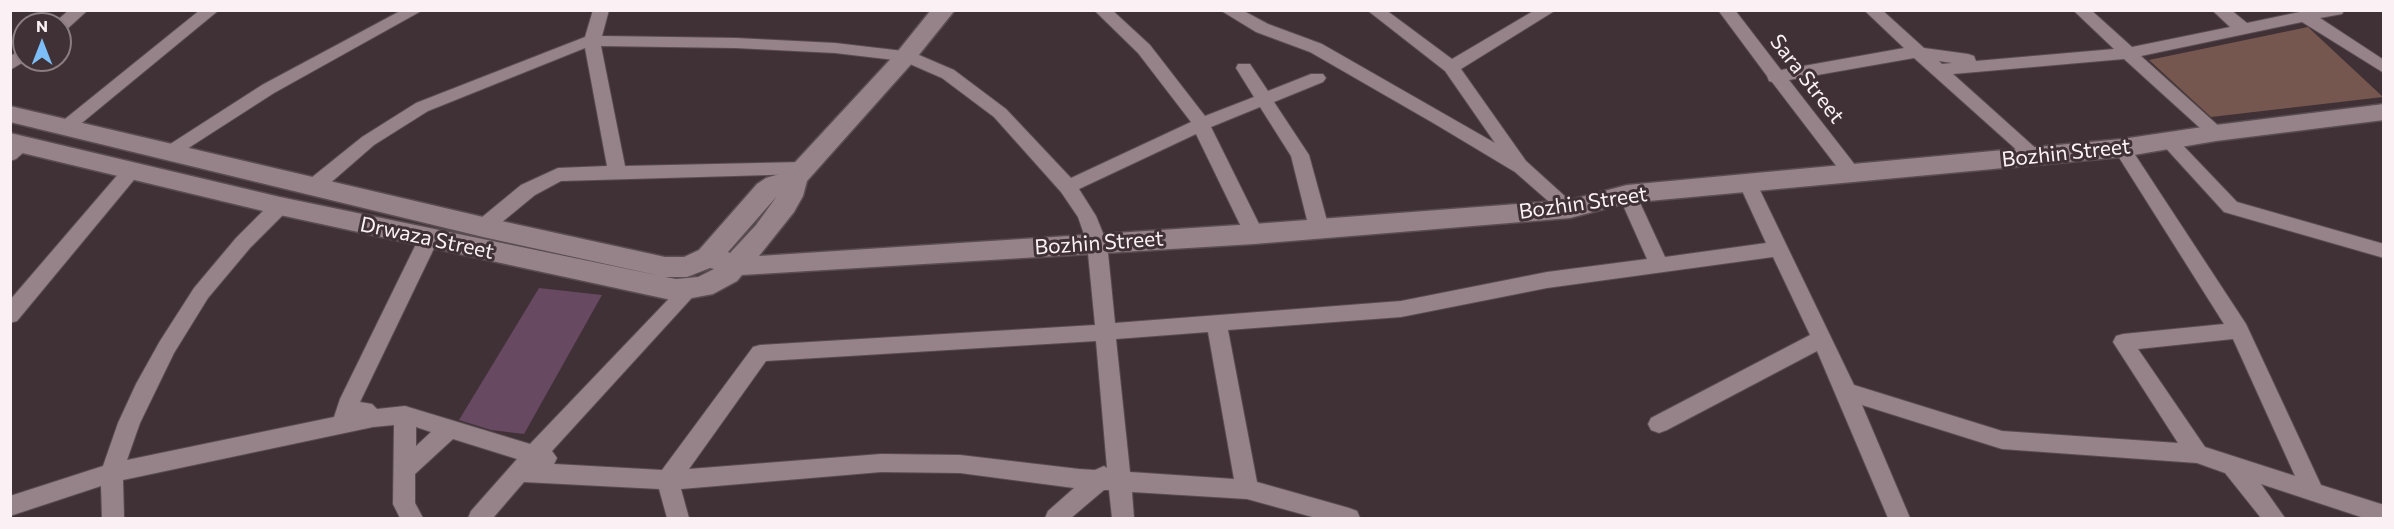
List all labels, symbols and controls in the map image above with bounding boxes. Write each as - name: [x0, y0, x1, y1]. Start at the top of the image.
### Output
- north arrow: [12, 12, 72, 72]
- text: N: [36, 16, 48, 35]
- street label: Sara Street: [1764, 30, 1850, 128]
- street label: Bozhin Street: [2000, 134, 2132, 172]
- street label: Bozhin Street: [1517, 182, 1649, 224]
- street label: Drwaza Street: [358, 212, 496, 264]
- street label: Bozhin Street: [1034, 226, 1164, 260]

